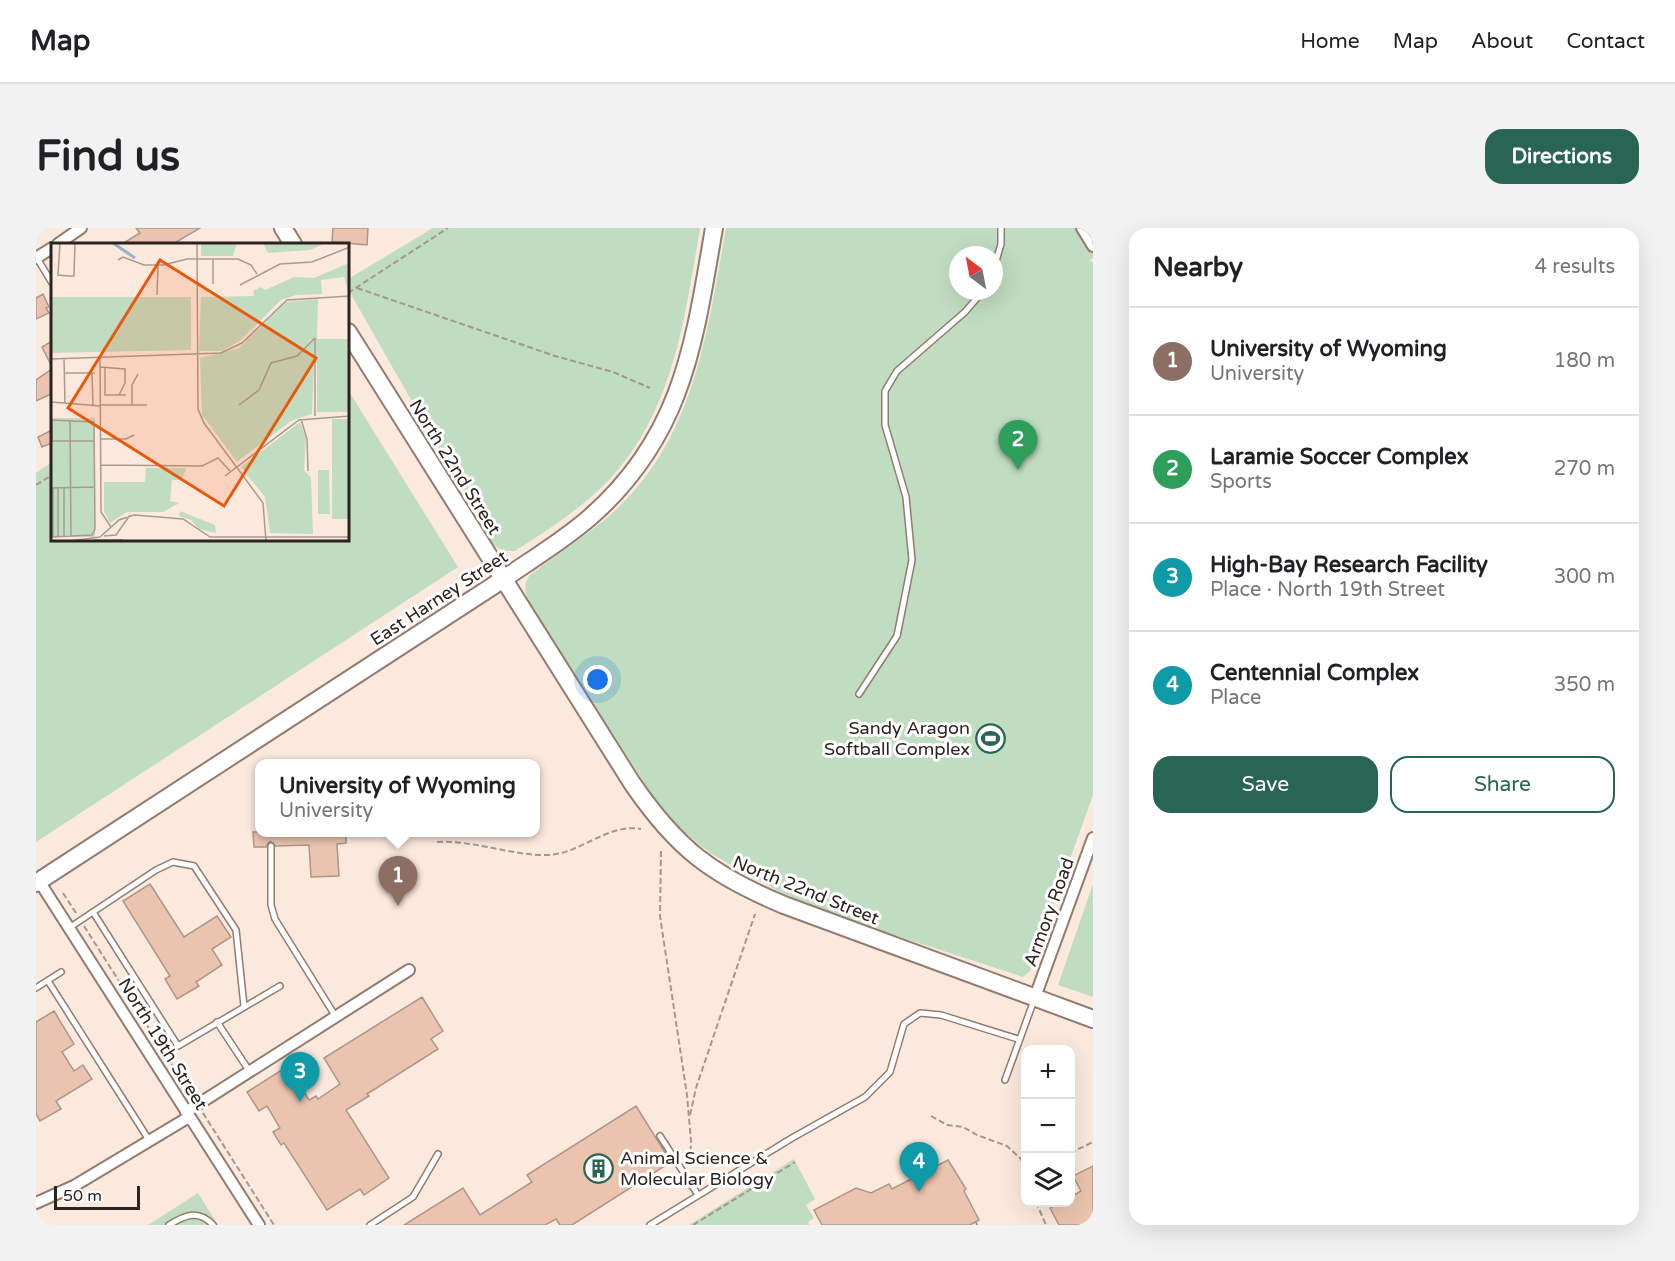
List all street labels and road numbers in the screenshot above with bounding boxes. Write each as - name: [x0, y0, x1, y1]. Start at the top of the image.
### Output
- street label: North 22nd Street: [404, 395, 506, 539]
- street label: East Harney Street: [366, 545, 512, 651]
- street label: North 22nd Street: [730, 851, 882, 929]
- street label: Armory Road: [1019, 855, 1079, 969]
- street label: North 19th Street: [114, 974, 212, 1114]

